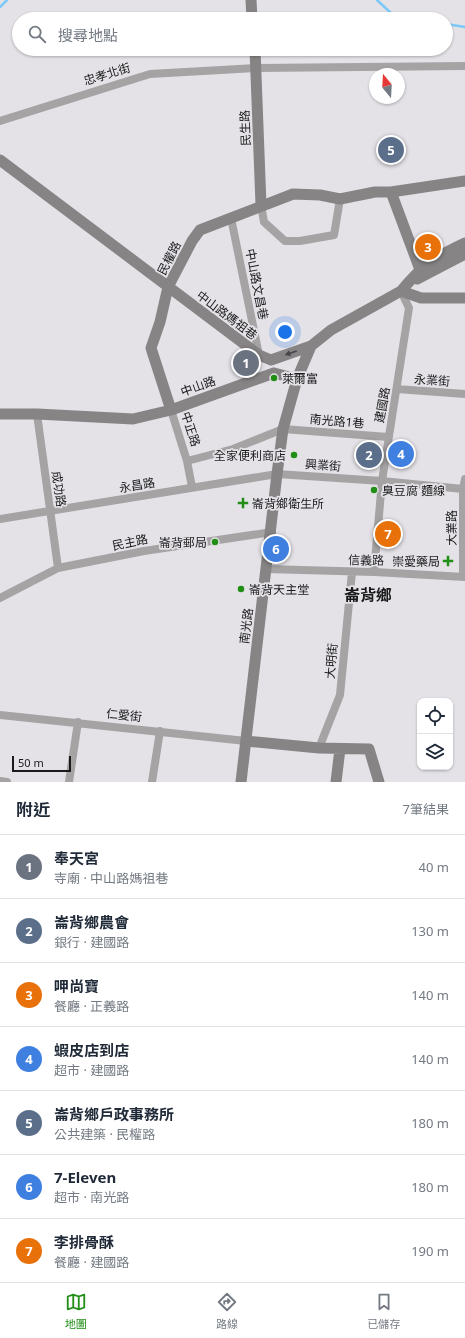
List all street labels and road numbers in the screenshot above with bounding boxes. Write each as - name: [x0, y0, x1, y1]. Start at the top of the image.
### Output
- street label: 忠孝北街: [82, 59, 132, 89]
- street label: 民生路: [236, 110, 254, 146]
- street label: 民權路: [153, 238, 185, 278]
- street label: 中山路文昌巷: [242, 247, 272, 321]
- street label: 中山路媽祖巷: [193, 287, 261, 343]
- street label: 永業街: [413, 370, 451, 390]
- street label: 中山路: [178, 372, 218, 400]
- street label: 建國路: [371, 386, 393, 424]
- street label: 中正路: [177, 409, 205, 449]
- street label: 南光路1巷: [309, 410, 365, 432]
- street label: 興業街: [304, 455, 342, 475]
- street label: 成功路: [48, 470, 70, 508]
- street label: 永昌路: [118, 474, 156, 496]
- street label: 大業路: [443, 510, 460, 546]
- street label: 民主路: [111, 530, 149, 554]
- street label: 信義路: [348, 551, 384, 569]
- street label: 南光路: [235, 607, 257, 645]
- street label: 大明街: [321, 642, 341, 680]
- street label: 仁愛街: [105, 705, 143, 725]

